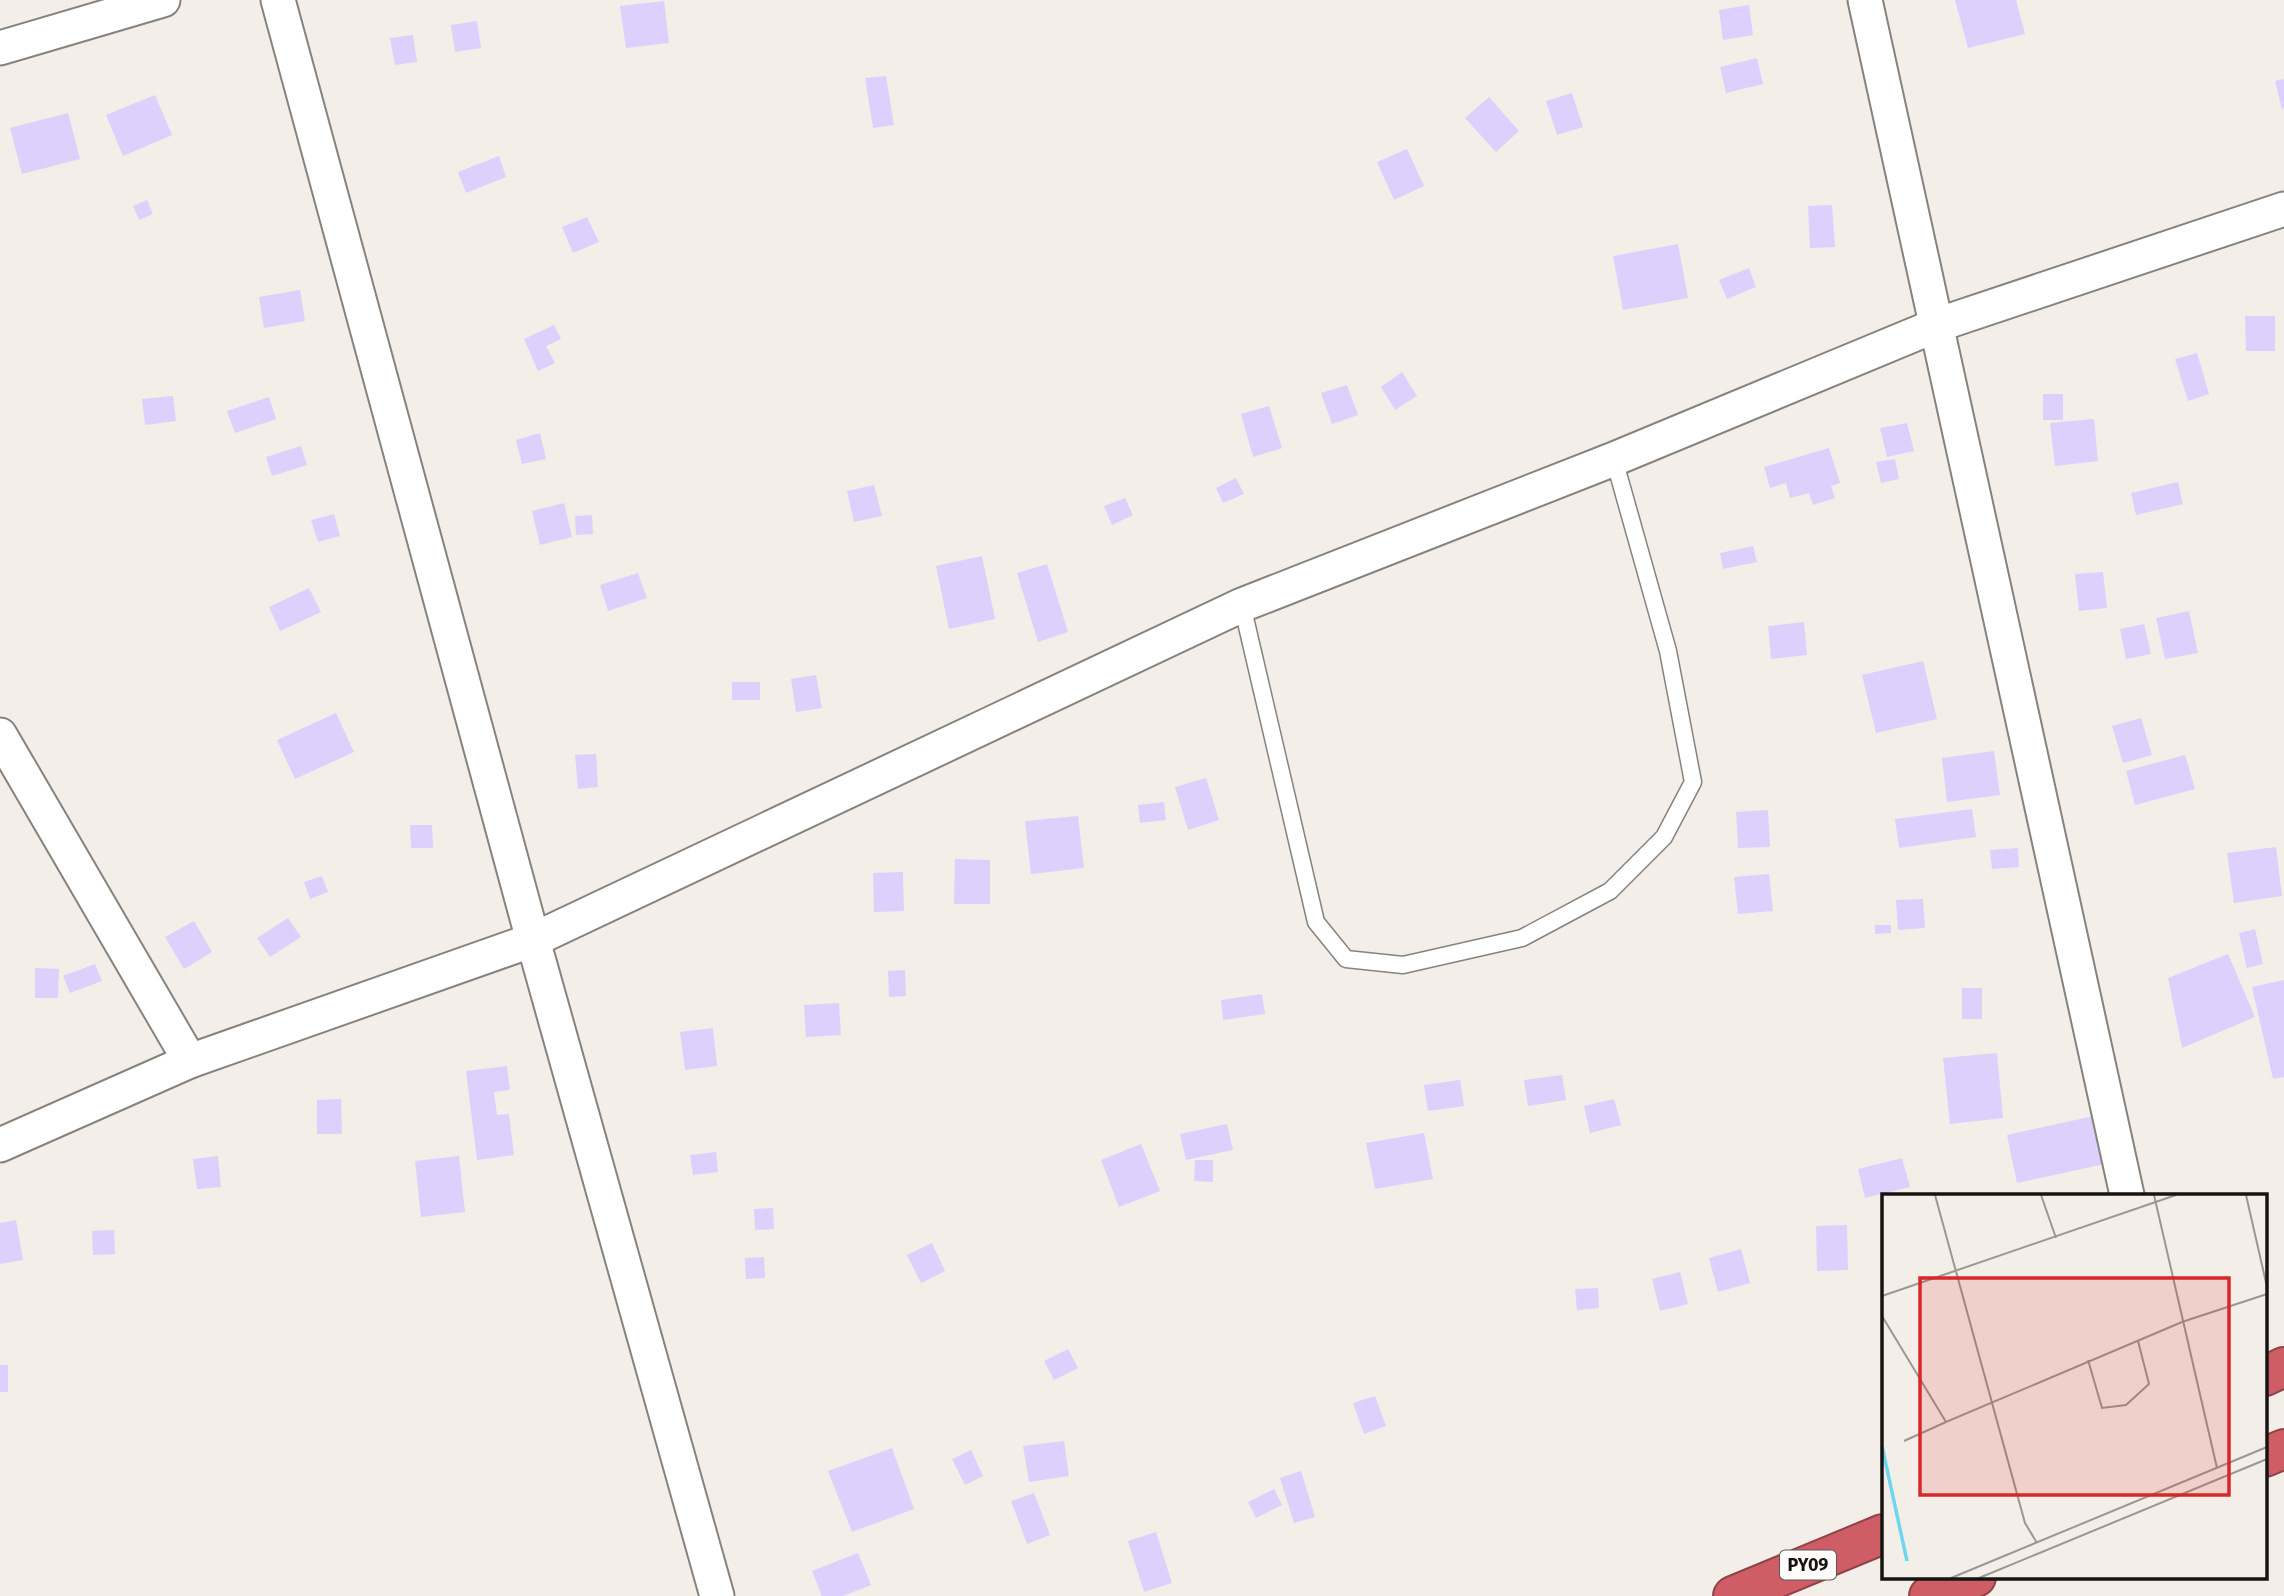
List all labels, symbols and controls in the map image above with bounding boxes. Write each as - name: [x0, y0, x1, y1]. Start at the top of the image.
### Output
- inset map: [1882, 1194, 2266, 1578]
- road number: PY09: [1780, 1550, 1836, 1580]

